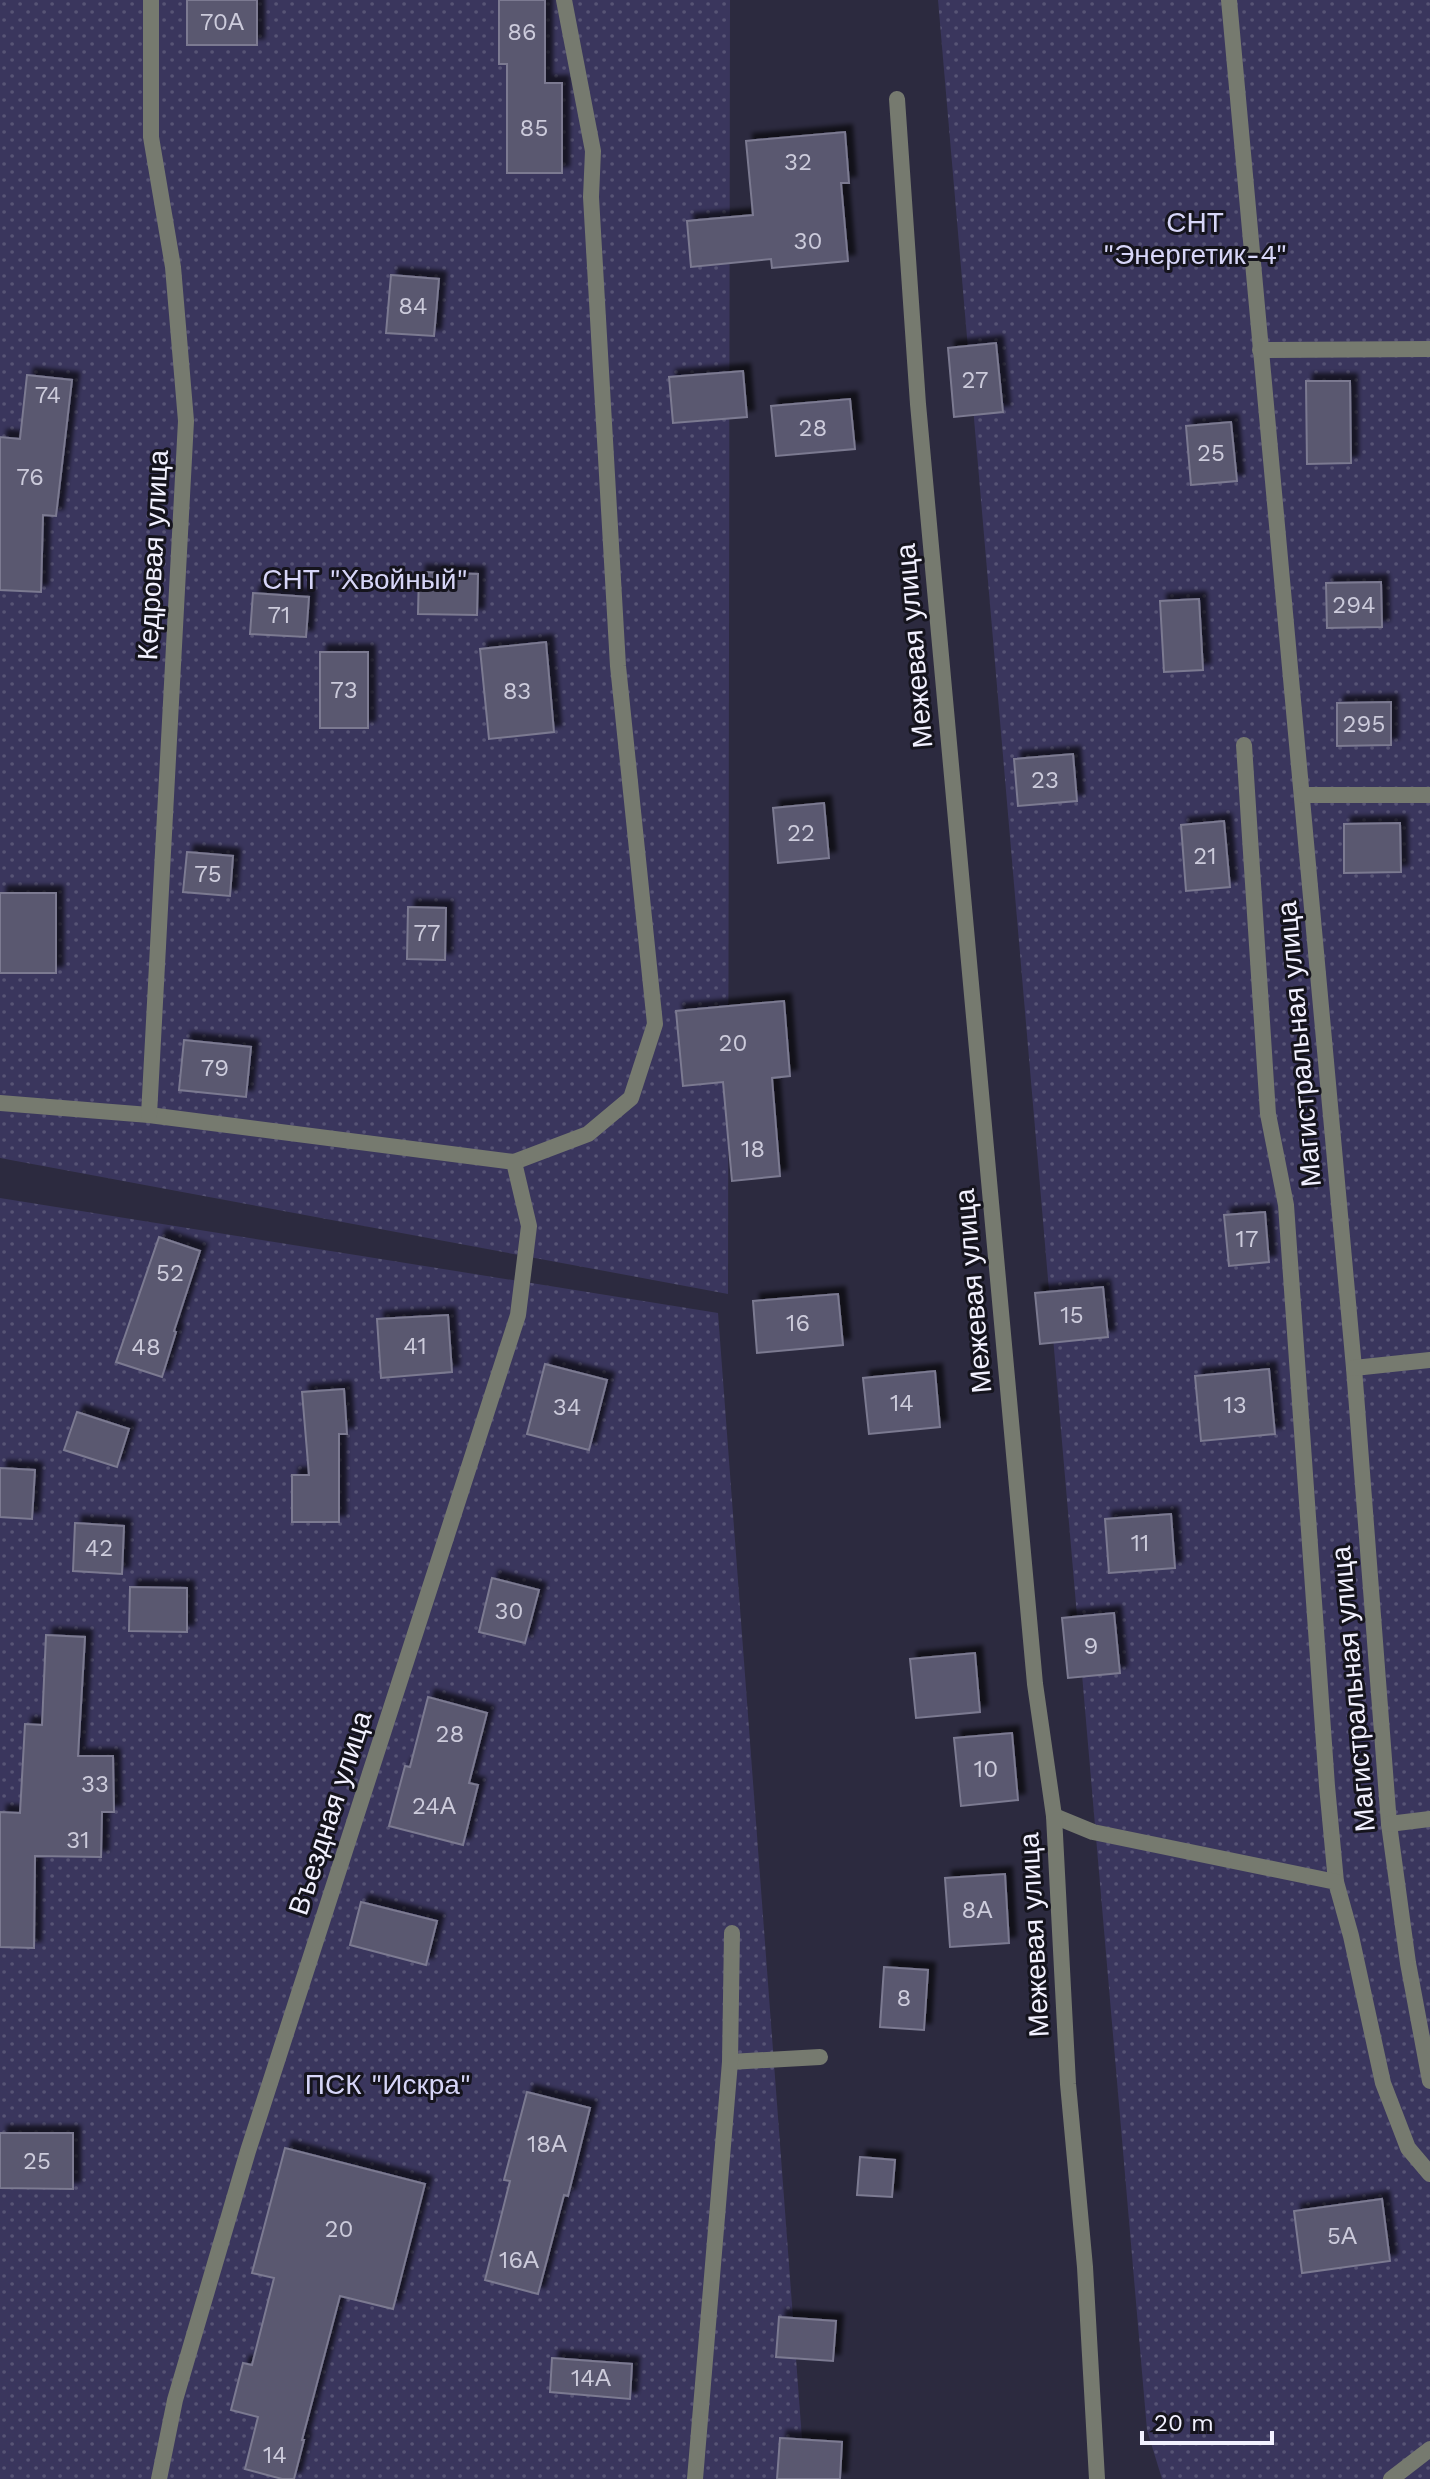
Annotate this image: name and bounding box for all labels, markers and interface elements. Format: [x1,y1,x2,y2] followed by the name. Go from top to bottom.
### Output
[200,8,244,36] house number: 70А
[507,18,537,46] house number: 86
[520,114,548,142] house number: 85
[784,148,812,176] house number: 32
[1103,206,1287,271] park label: СНТ "Энергетик-4"
[794,227,822,255] house number: 30
[398,292,428,320] house number: 84
[962,366,988,394] house number: 27
[35,381,61,409] house number: 74
[799,414,827,442] house number: 28
[1197,439,1225,467] house number: 25
[131,449,175,661] street label: Кедровая улица
[16,463,44,491] house number: 76
[889,542,939,750] street label: Межевая улица
[262,563,468,596] park label: СНТ "Хвойный"
[1332,591,1376,619] house number: 294
[268,601,290,629] house number: 71
[330,676,358,704] house number: 73
[503,677,531,705] house number: 83
[1343,710,1385,738] house number: 295
[1031,766,1059,794] house number: 23
[787,819,815,847] house number: 22
[1193,842,1217,870] house number: 21
[194,860,222,888] house number: 75
[1270,899,1328,1188] street label: Магистральная улица
[414,919,440,947] house number: 77
[719,1029,747,1057] house number: 20
[201,1054,229,1082] house number: 79
[741,1135,765,1163] house number: 18
[948,1187,998,1395] street label: Межевая улица
[1236,1225,1258,1253] house number: 17
[156,1259,184,1287] house number: 52
[1060,1301,1084,1329] house number: 15
[786,1309,810,1337] house number: 16
[403,1332,427,1360] house number: 41
[131,1333,161,1361] house number: 48
[890,1389,914,1417] house number: 14
[1223,1391,1247,1419] house number: 13
[553,1393,581,1421] house number: 34
[1131,1529,1149,1557] house number: 11
[85,1534,113,1562] house number: 42
[1324,1544,1382,1833] street label: Магистральная улица
[495,1597,523,1625] house number: 30
[1084,1632,1098,1660] house number: 9
[281,1706,379,1919] street label: Въездная улица
[436,1720,464,1748] house number: 28
[974,1755,998,1783] house number: 10
[81,1770,109,1798] house number: 33
[412,1792,456,1820] house number: 24А
[66,1826,90,1854] house number: 31
[1012,1831,1056,2038] street label: Межевая улица
[962,1896,992,1924] house number: 8А
[897,1984,911,2012] house number: 8
[305,2068,471,2101] park label: ПСК "Искра"
[527,2130,567,2158] house number: 18А
[23,2147,51,2175] house number: 25
[325,2215,353,2243] house number: 20
[1327,2222,1357,2250] house number: 5А
[499,2246,539,2274] house number: 16А
[571,2364,611,2392] house number: 14А
[1142,2395,1272,2445] scale bar
[1154,2409,1214,2437] text: 20 m
[263,2441,287,2469] house number: 14

